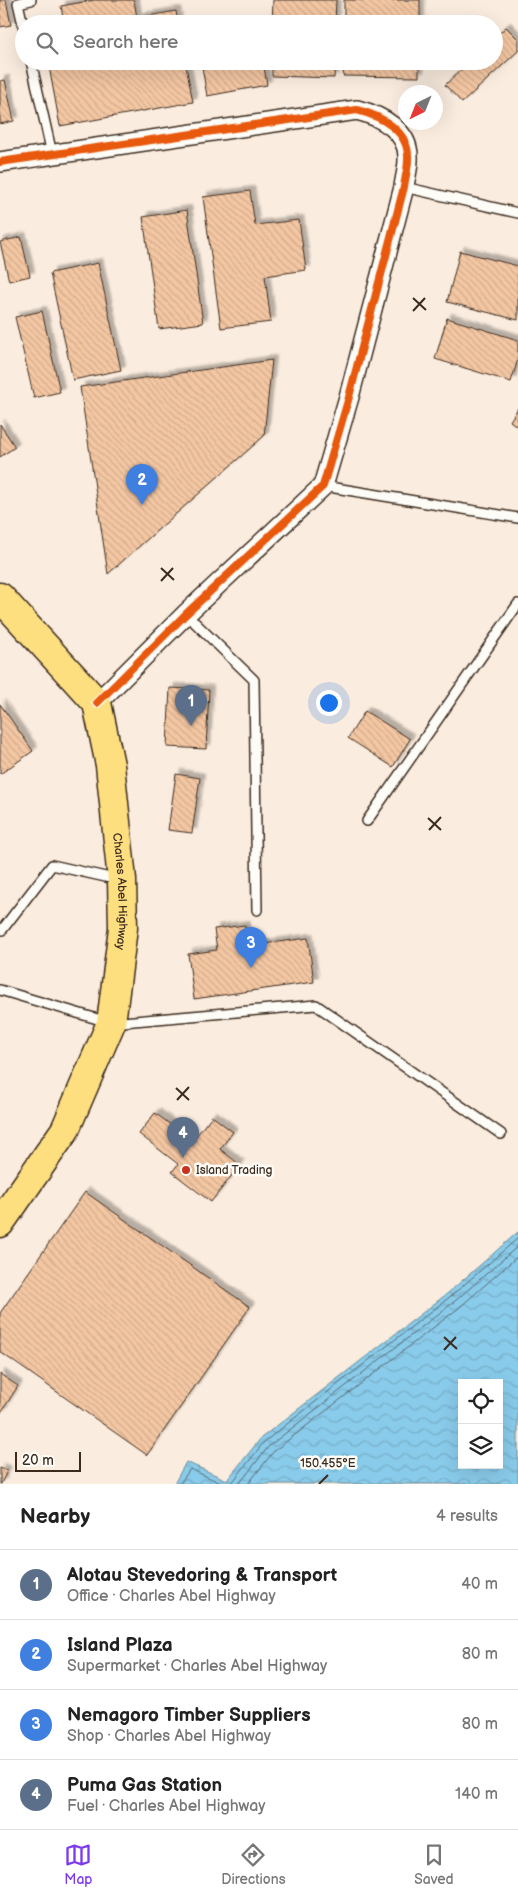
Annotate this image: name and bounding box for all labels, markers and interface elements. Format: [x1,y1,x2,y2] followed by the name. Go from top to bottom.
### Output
[15,15,503,70] search box
[33,29,61,57] icon: search
[73,31,178,54] text: Search here
[398,85,443,130] north arrow
[126,464,158,505] pin: 2
[175,685,207,726] pin: 1
[316,690,342,716] your location
[109,832,130,951] street label: Charles Abel Highway
[235,927,267,968] pin: 3
[167,1117,199,1158] pin: 4
[196,1163,273,1178] place label: Island Trading
[180,1164,192,1176] marker: Island Trading
[458,1379,503,1469] map controls
[458,1379,503,1424] button: locate
[458,1424,503,1469] button: layers
[15,1449,81,1472] scale bar
[22,1452,54,1469] text: 20 m
[300,1456,356,1471] text: 150.455°E
[20,1504,90,1529] text: Nearby
[436,1507,498,1526] text: 4 results
[67,1564,337,1587] text: Alotau Stevedoring & Transport
[33,1575,39,1594] text: 1
[461,1575,498,1594] text: 40 m
[67,1587,276,1606] text: Office · Charles Abel Highway
[67,1634,173,1657] text: Island Plaza
[31,1645,41,1664] text: 2
[462,1645,498,1664] text: 80 m
[67,1657,327,1676] text: Supermarket · Charles Abel Highway
[67,1704,311,1727] text: Nemagoro Timber Suppliers
[31,1715,41,1734] text: 3
[462,1715,498,1734] text: 80 m
[67,1727,271,1746] text: Shop · Charles Abel Highway
[67,1774,222,1797] text: Puma Gas Station
[31,1785,41,1804] text: 4
[455,1785,498,1804] text: 140 m
[67,1797,265,1816] text: Fuel · Charles Abel Highway
[64,1841,93,1888] tab: Map
[221,1841,286,1888] tab: Directions
[414,1841,454,1888] tab: Saved

